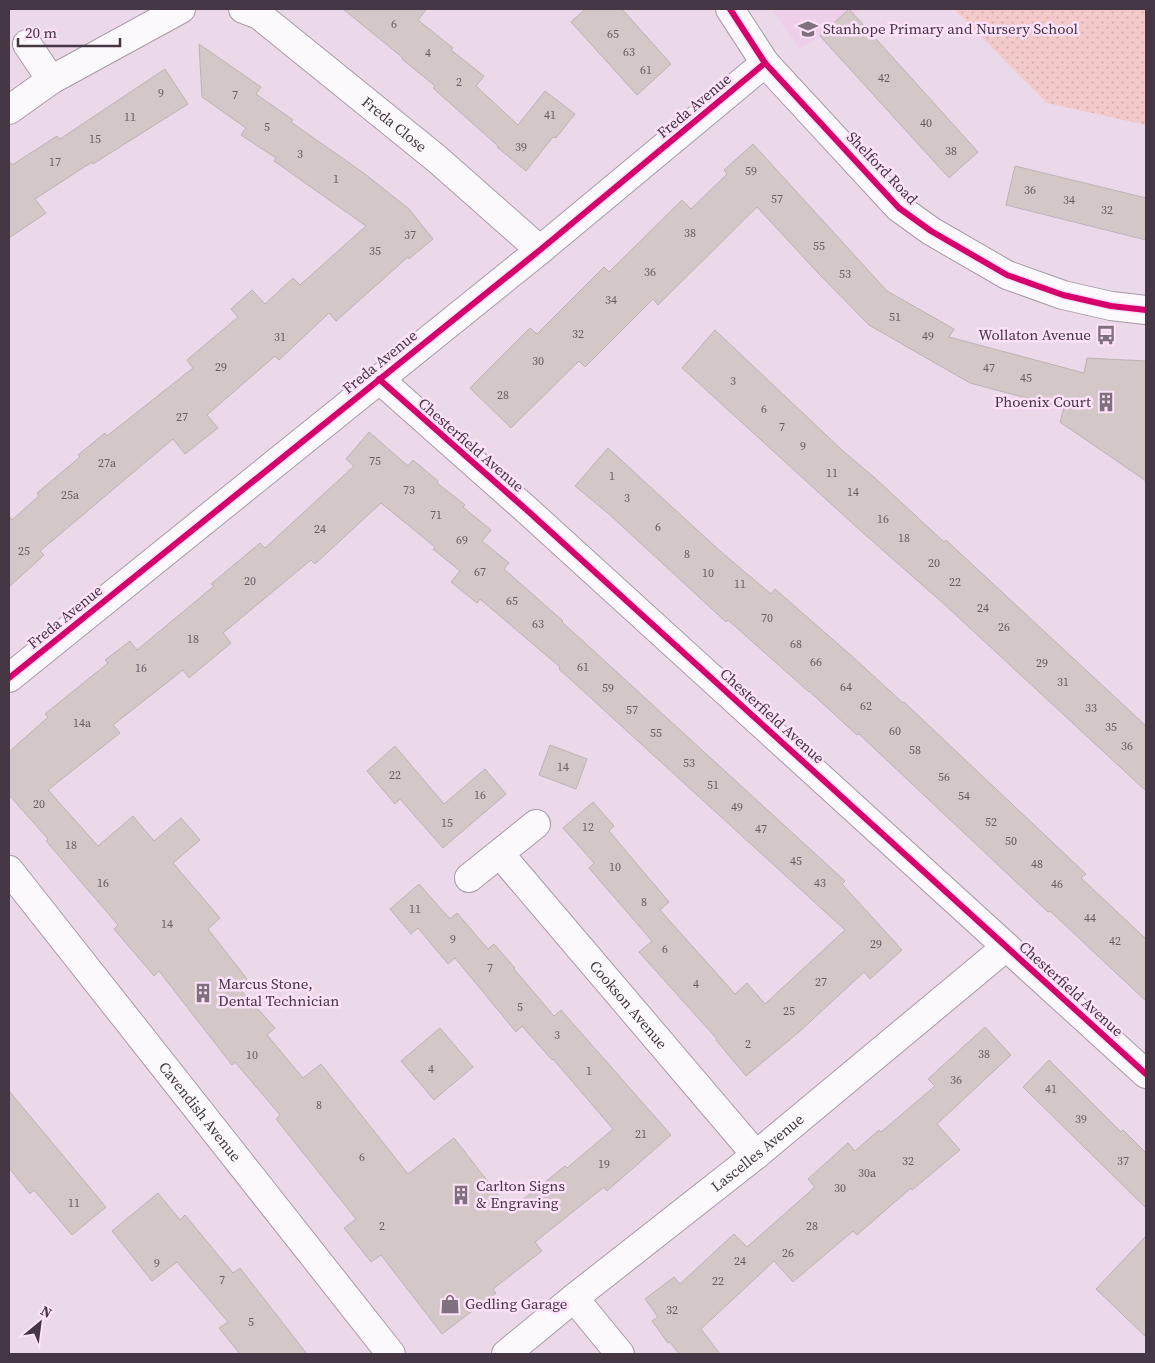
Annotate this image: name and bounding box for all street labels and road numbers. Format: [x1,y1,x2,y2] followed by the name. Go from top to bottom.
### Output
[652,68,736,143] street label: Freda Avenue
[358,91,432,157] street label: Freda Close
[842,127,923,209] street label: Shelford Road
[338,325,422,398] street label: Freda Avenue
[414,393,529,497] street label: Chesterfield Avenue
[23,580,107,653] street label: Freda Avenue
[716,663,829,768] street label: Chesterfield Avenue
[1015,936,1128,1041] street label: Chesterfield Avenue
[585,956,673,1054] street label: Cookson Avenue
[154,1057,246,1166] street label: Cavendish Avenue
[706,1108,808,1197] street label: Lascelles Avenue

